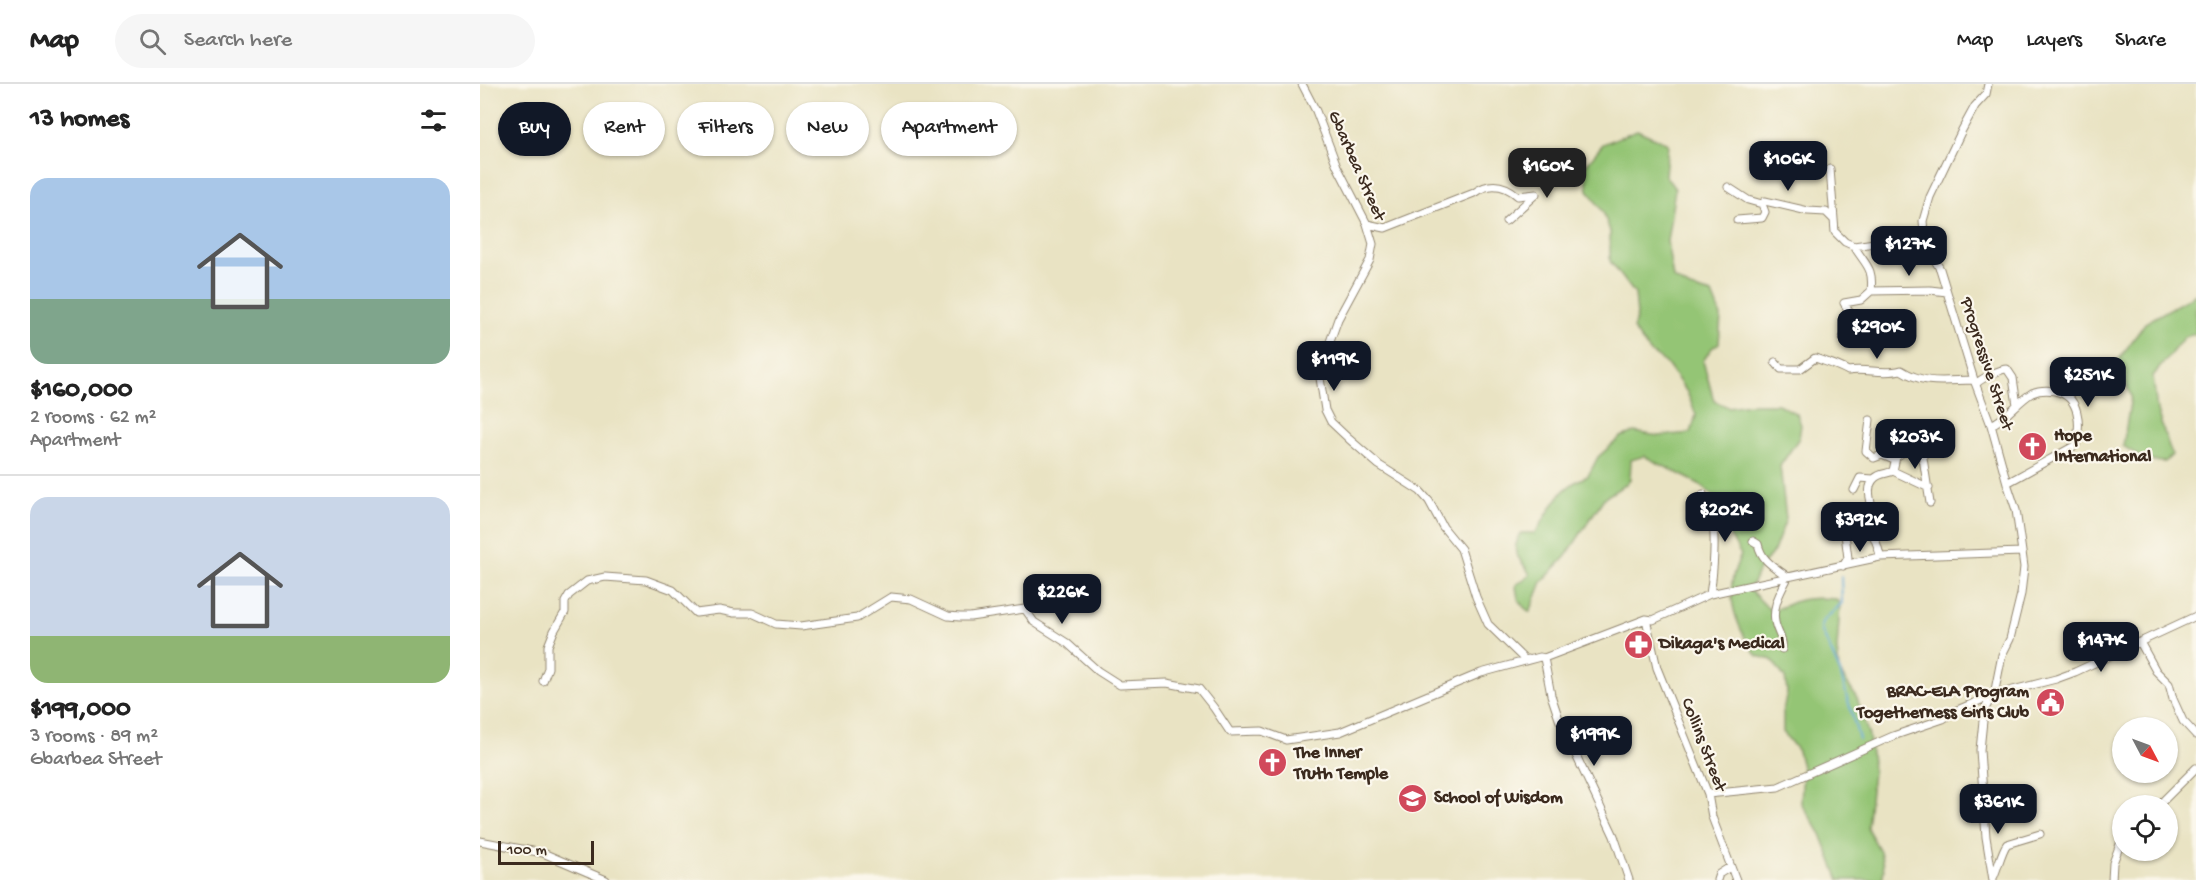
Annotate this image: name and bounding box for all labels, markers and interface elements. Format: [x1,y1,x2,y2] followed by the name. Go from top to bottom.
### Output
[115,14,535,68] search box
[30,25,79,58] text: Map
[136,25,169,58] icon: search
[184,28,292,54] text: Search here
[1957,29,1993,54] text: Map
[2026,29,2082,54] text: Layers
[2115,29,2166,54] text: Share
[498,102,571,156] chip: Buy
[583,102,665,156] chip: Rent
[677,102,774,156] chip: Filters
[786,102,869,156] chip: New
[881,102,1017,156] chip: Apartment
[417,104,450,137] icon: filters
[30,105,129,136] text: 13 homes
[1322,108,1390,226] street label: Gbarbea Street
[1746,141,1830,192] pin: $106K
[1505,148,1589,199] pin: $160K
[1763,149,1813,172] text: $106K
[1522,156,1572,179] text: $160K
[186,217,294,325] icon: home
[1867,226,1951,277] pin: $127K
[1885,234,1933,257] text: $127K
[1954,294,2018,435] street label: Progressive Street
[1835,309,1919,360] pin: $290K
[1851,317,1903,340] text: $290K
[1292,341,1376,392] pin: $119K
[1311,349,1357,372] text: $119K
[2046,357,2130,408] pin: $251K
[2064,365,2112,388] text: $251K
[30,376,133,407] text: $160,000
[30,407,157,430] text: 2 rooms · 62 m²
[1873,419,1957,470] pin: $203K
[2054,426,2152,468] place label: Hope International
[1889,427,1941,450] text: $203K
[30,430,120,453] text: Apartment
[2017,430,2049,462] church icon: Hope International
[1683,492,1767,543] pin: $202K
[1700,500,1750,523] text: $202K
[1818,502,1902,553] pin: $392K
[1835,510,1885,533] text: $392K
[186,536,294,644] icon: home
[1020,574,1104,625] pin: $226K
[1037,582,1087,605] text: $226K
[2059,622,2143,673] pin: $147K
[1622,628,1654,660] pharmacy icon: Dikaga's Medical
[2077,630,2125,653] text: $147K
[1657,634,1785,655] place label: Dikaga's Medical
[1855,682,2029,724] place label: BRAC-ELA Program Togetherness Girls Club
[2034,686,2066,718] public building icon: BRAC-ELA Program Togetherness Girls Club
[30,695,131,726] text: $199,000
[1676,695,1731,796] street label: Collins Street
[1552,716,1636,767] pin: $199K
[2112,717,2178,783] north arrow
[2112,717,2178,861] map controls
[1570,724,1618,747] text: $199K
[30,726,158,749] text: 3 rooms · 89 m²
[1292,743,1389,785] place label: The Inner Truth Temple
[1257,747,1289,779] church icon: The Inner Truth Temple
[30,749,161,772] text: Gbarbea Street
[1397,782,1429,814] school or university icon: School of Wisdom
[1956,784,2040,835] pin: $361K
[1434,788,1563,809] place label: School of Wisdom
[1974,792,2022,815] text: $361K
[2112,795,2178,861] button: locate
[498,838,594,866] scale bar
[507,842,547,861] text: 100 m

